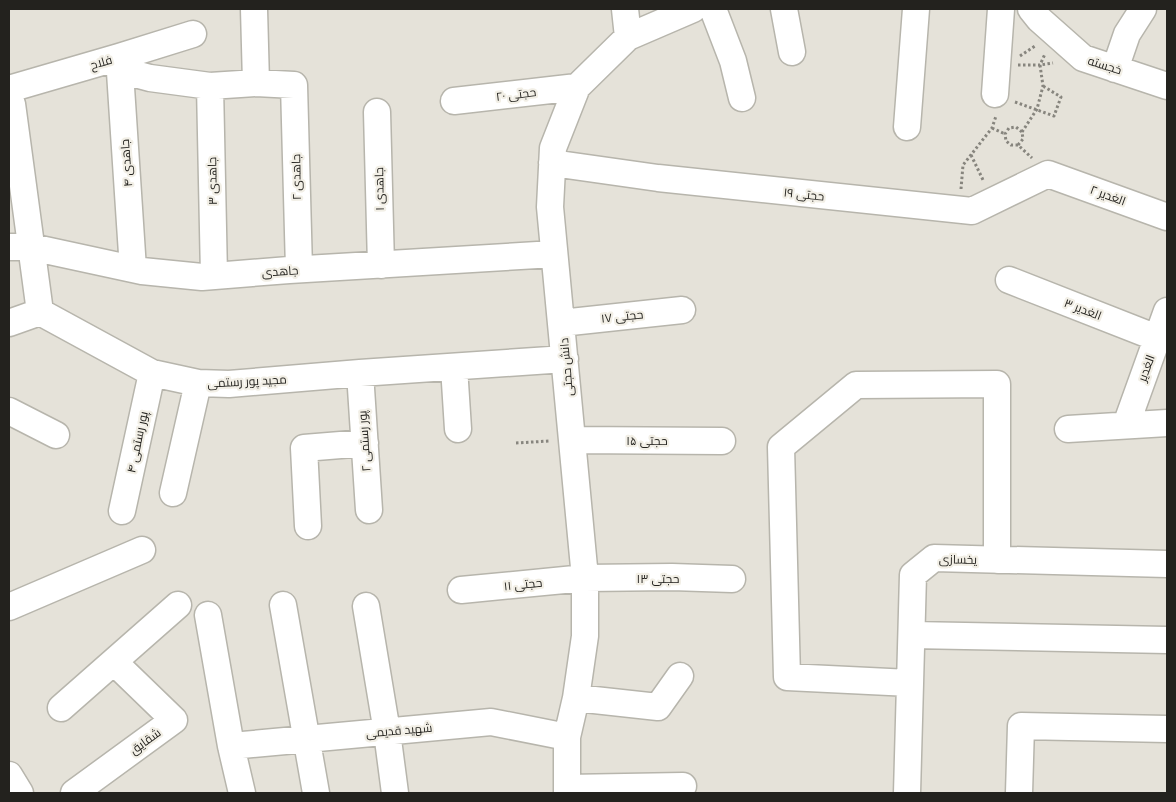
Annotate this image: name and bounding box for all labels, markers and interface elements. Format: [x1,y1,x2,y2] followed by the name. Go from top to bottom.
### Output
[88,52,114,73] street label: فلاح
[1086,53,1124,77] street label: خجسته
[495,84,537,104] street label: حجتی ۲۰
[117,139,135,187] street label: جاهدی ۴
[288,154,304,200] street label: جاهدی ۲
[204,157,220,205] street label: جاهدی ۳
[371,167,387,211] street label: جاهدی ۱
[1088,182,1128,208] street label: الغدیر ۲
[783,184,825,204] street label: حجتی ۱۹
[261,262,299,280] street label: جاهدی
[1062,295,1104,323] street label: الغدیر ۳
[600,306,644,326] street label: حجتی ۱۷
[556,337,576,397] street label: دانش حجتی
[1134,353,1158,384] street label: الغدیر
[207,371,287,393] street label: مجید پور رستمی
[123,409,153,475] street label: پور رستمی ۴
[354,409,376,472] street label: پور رستمی ۲
[626,433,668,448] street label: حجتی ۱۵
[939,551,978,567] street label: یخسازی
[637,571,679,586] street label: حجتی ۱۳
[503,575,543,593] street label: حجتی ۱۱
[365,720,433,740] street label: شهید قدیمی
[126,725,164,757] street label: شقایق

